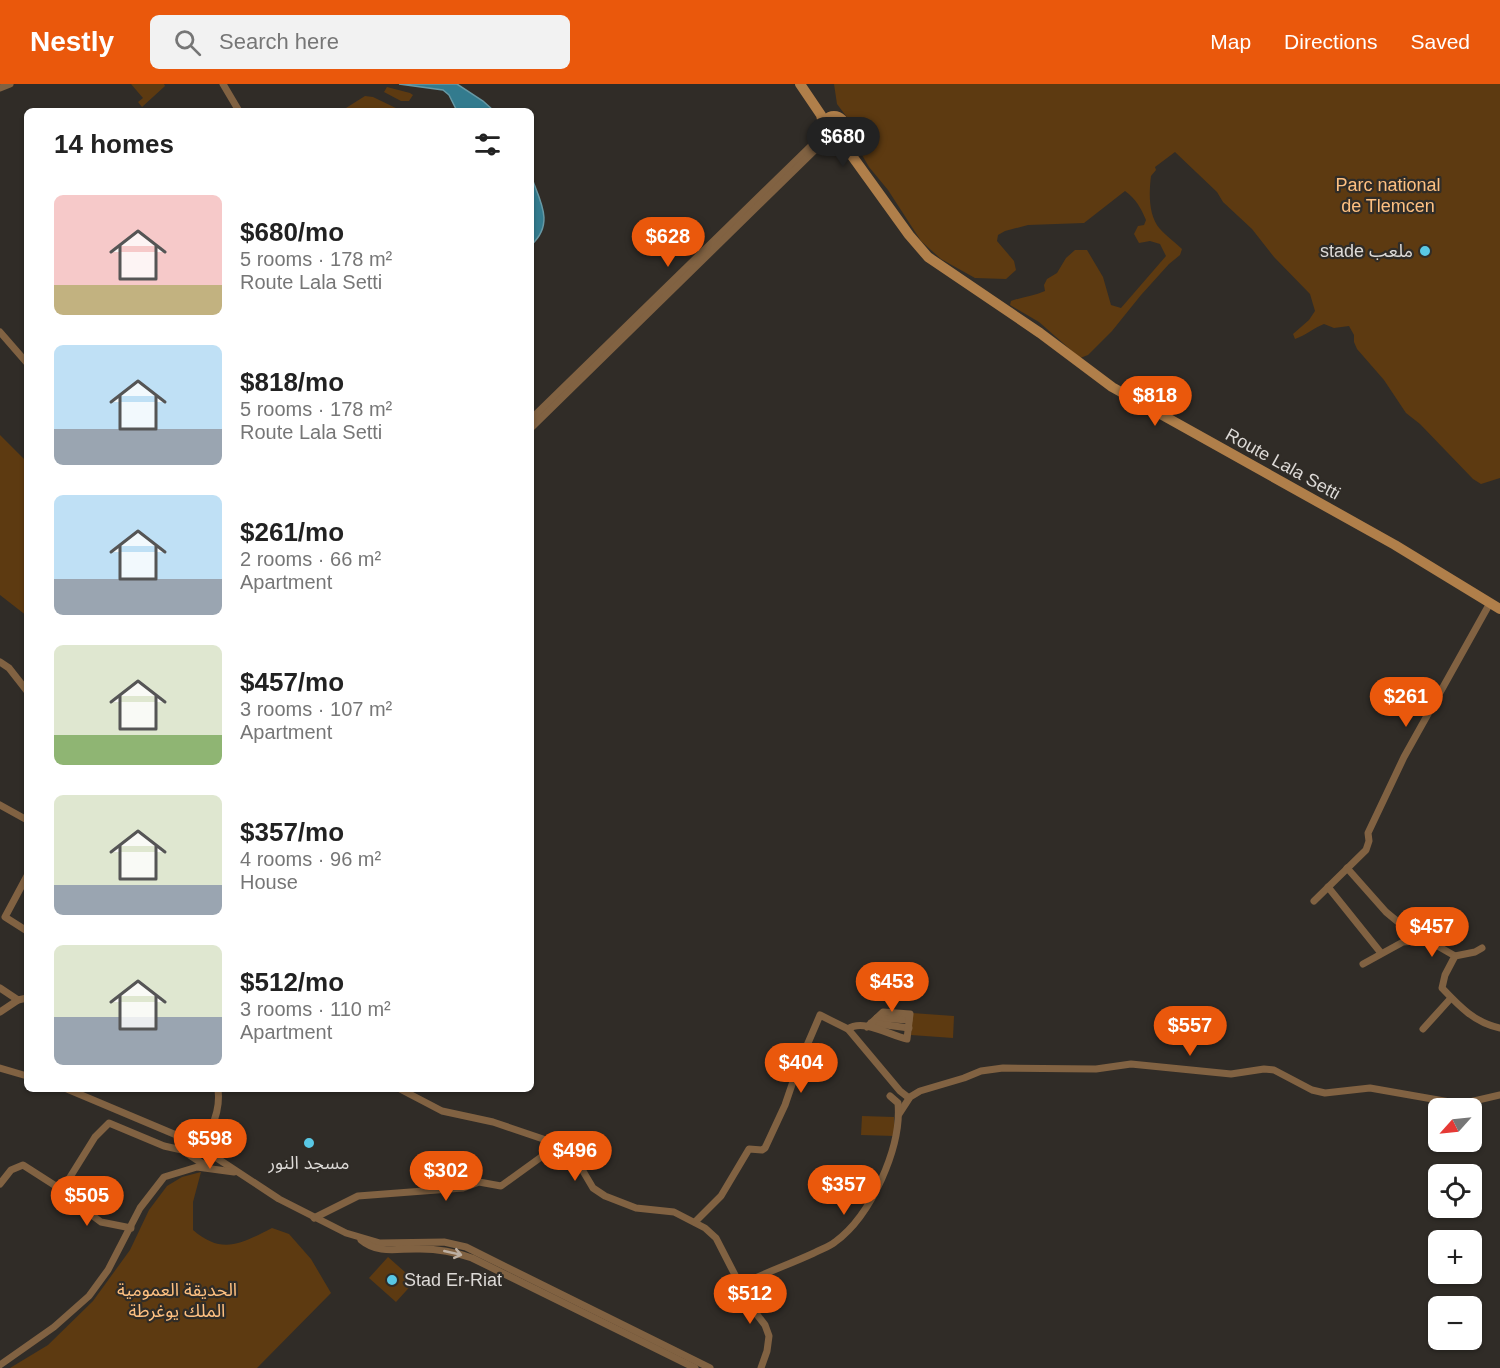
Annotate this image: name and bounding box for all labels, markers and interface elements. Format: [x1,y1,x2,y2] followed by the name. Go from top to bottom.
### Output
[150,15,570,69] search box
[30,26,114,57] text: Nestly
[171,26,204,59] icon: search
[219,29,339,54] text: Search here
[1210,30,1251,53] text: Map
[1284,30,1377,53] text: Directions
[1410,30,1470,53] text: Saved
[807,117,879,168] pin: $680
[821,125,865,147] text: $680
[471,128,504,161] icon: filters
[54,129,174,159] text: 14 homes
[1335,175,1441,216] park label: Parc national de Tlemcen
[240,217,344,247] text: $680/mo
[632,217,704,268] pin: $628
[102,219,174,291] icon: home
[646,225,690,247] text: $628
[1320,241,1413,261] place label: stade ملعب
[1418,244,1432,258] marker: stade ملعب
[240,248,392,270] text: 5 rooms · 178 m²
[240,271,382,293] text: Route Lala Setti
[240,367,344,397] text: $818/mo
[102,369,174,441] icon: home
[1119,376,1191,427] pin: $818
[1133,384,1177,406] text: $818
[240,398,392,420] text: 5 rooms · 178 m²
[240,421,382,443] text: Route Lala Setti
[1222,424,1344,504] street label: Route Lala Setti
[240,517,344,547] text: $261/mo
[102,519,174,591] icon: home
[240,548,381,570] text: 2 rooms · 66 m²
[240,571,332,593] text: Apartment
[240,667,344,697] text: $457/mo
[102,669,174,741] icon: home
[1370,677,1442,728] pin: $261
[1384,685,1428,707] text: $261
[240,698,392,720] text: 3 rooms · 107 m²
[240,721,332,743] text: Apartment
[240,817,344,847] text: $357/mo
[102,819,174,891] icon: home
[240,848,381,870] text: 4 rooms · 96 m²
[240,871,298,893] text: House
[1396,907,1468,958] pin: $457
[1410,915,1454,937] text: $457
[856,962,928,1013] pin: $453
[240,967,344,997] text: $512/mo
[102,969,174,1041] icon: home
[870,970,914,992] text: $453
[240,998,391,1020] text: 3 rooms · 110 m²
[1154,1006,1226,1057] pin: $557
[1168,1014,1212,1036] text: $557
[240,1021,332,1043] text: Apartment
[765,1043,837,1094] pin: $404
[779,1051,823,1073] text: $404
[1428,1098,1482,1152] north arrow
[1428,1098,1482,1350] map controls
[174,1119,246,1170] pin: $598
[188,1127,232,1149] text: $598
[539,1131,611,1182] pin: $496
[302,1136,316,1150] marker: مسجد النور
[553,1139,597,1161] text: $496
[410,1151,482,1202] pin: $302
[267,1153,350,1174] place label: مسجد النور
[424,1159,468,1181] text: $302
[1428,1164,1482,1218] button: locate
[808,1165,880,1216] pin: $357
[822,1173,866,1195] text: $357
[51,1176,123,1227] pin: $505
[65,1184,109,1206] text: $505
[1428,1230,1482,1284] button: +
[443,1247,462,1259] one-way arrow
[404,1270,502,1290] place label: Stad Er-Riat
[385,1273,399,1287] marker: Stad Er-Riat
[714,1274,786,1325] pin: $512
[117,1280,237,1322] park label: الحديقة العمومية الملك يوغرطة
[728,1282,772,1304] text: $512
[1428,1296,1482,1350] button: −

